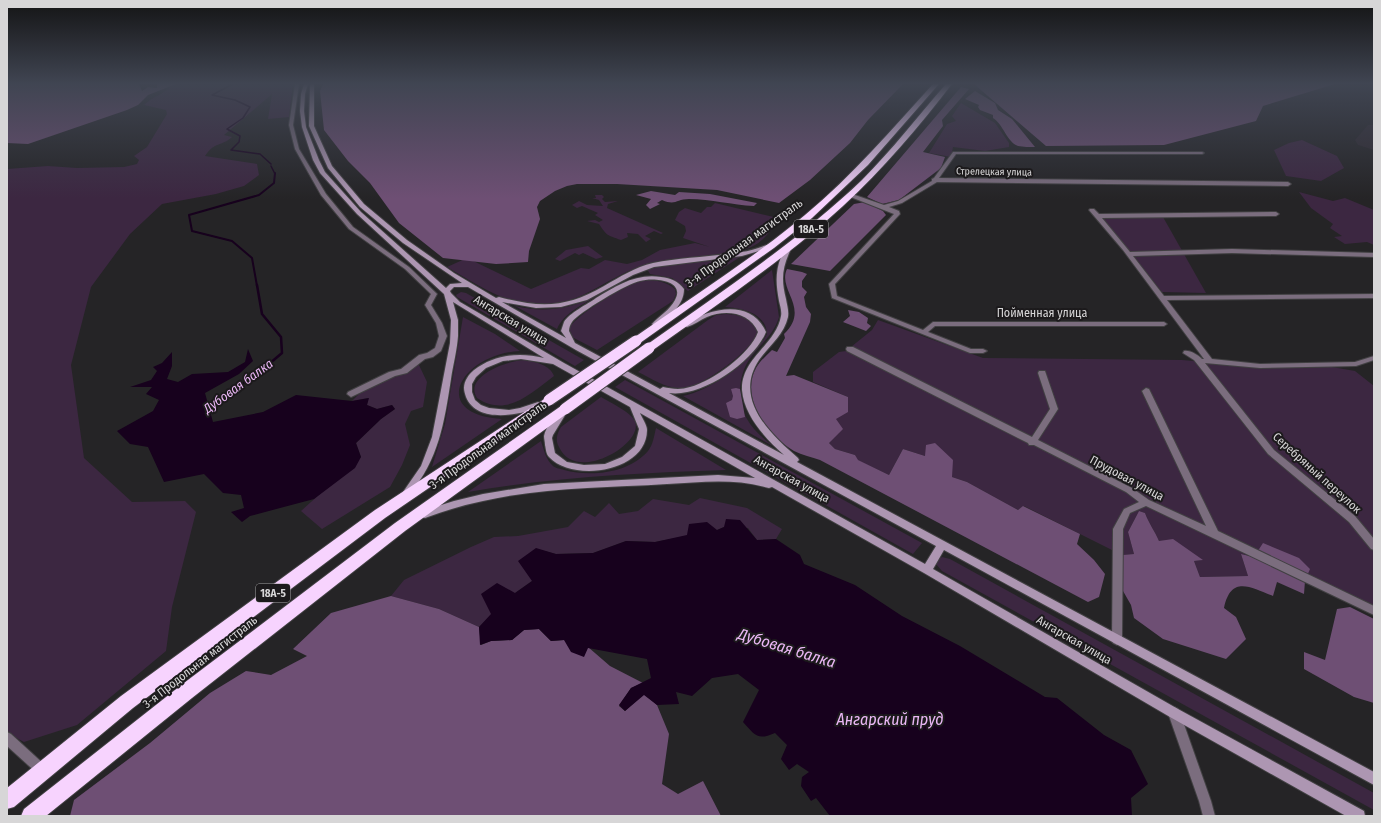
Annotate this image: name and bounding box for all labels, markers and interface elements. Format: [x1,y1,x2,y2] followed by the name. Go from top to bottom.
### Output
[956,165,1032,179] street label: Стрелецкая улица
[683,196,806,290] street label: 3-я Продольная магистраль
[794,220,828,238] road number: 18А-5
[471,292,551,348] street label: Ангарская улица
[997,306,1087,320] street label: Пойменная улица
[200,356,276,417] water label: Дубовая балка
[427,398,550,492] street label: 3-я Продольная магистраль
[1270,430,1364,517] street label: Серебряный переулок
[752,452,832,506] street label: Ангарская улица
[1088,453,1166,503] street label: Прудовая улица
[256,584,290,602] road number: 18А-5
[140,613,260,711] street label: 3-я Продольная магистраль
[1034,613,1114,667] street label: Ангарская улица
[734,624,838,672] water label: Дубовая балка
[836,710,944,729] water label: Ангарский пруд

